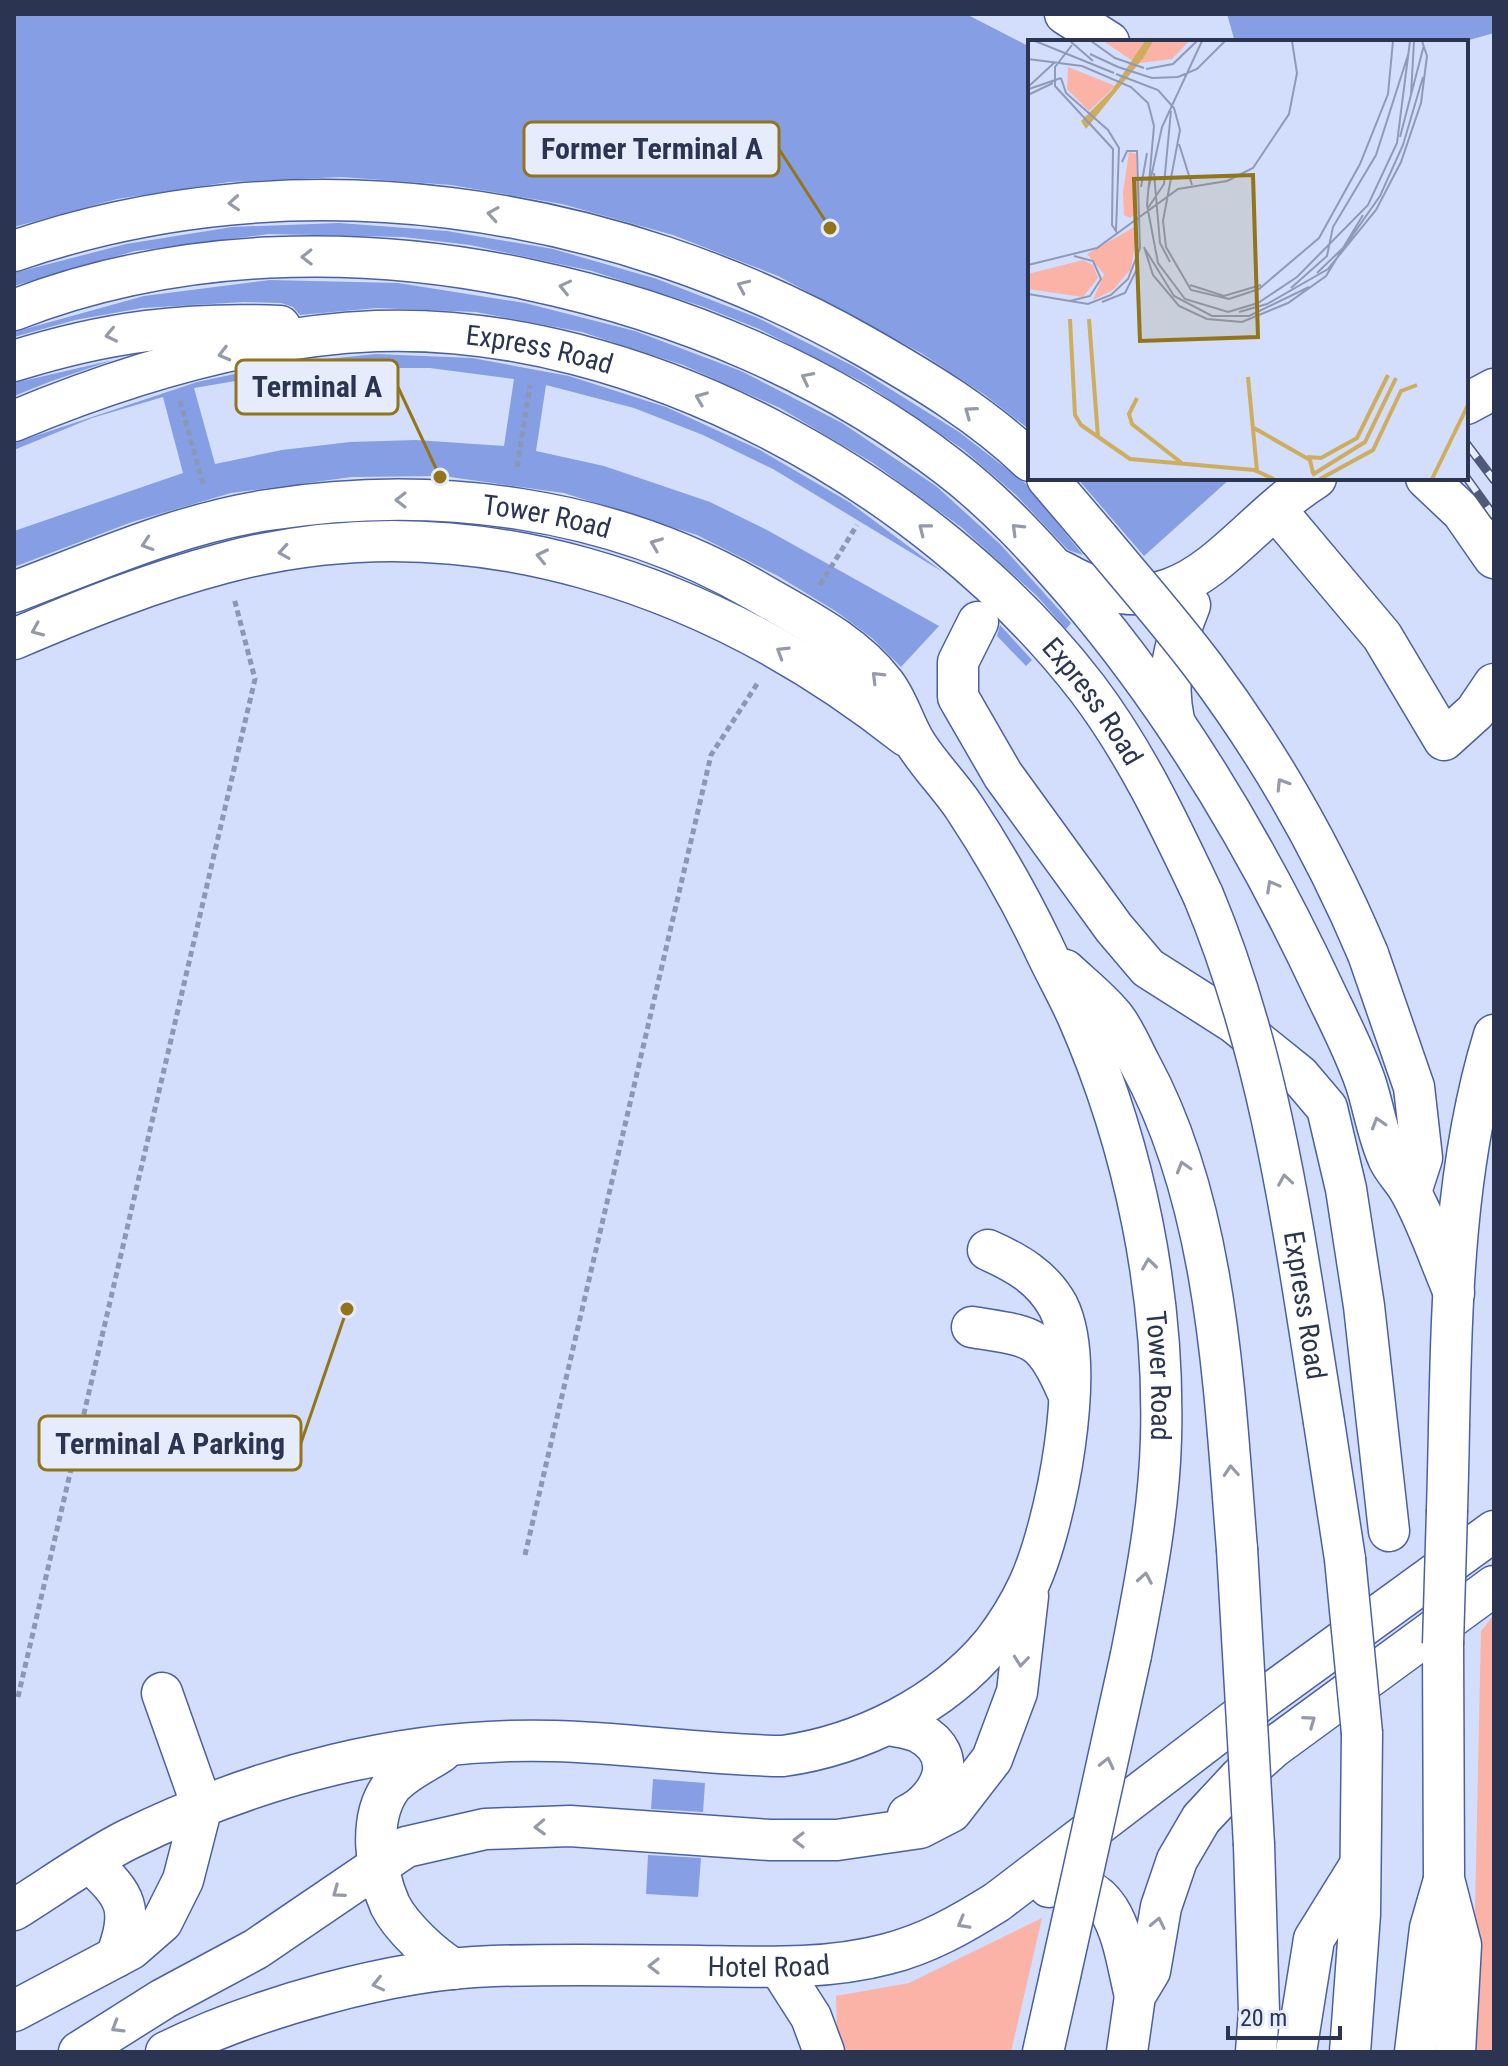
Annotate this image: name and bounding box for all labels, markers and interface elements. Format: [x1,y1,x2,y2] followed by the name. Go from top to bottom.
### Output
[1028,40,1468,480] inset map
[524,122,779,176] callout: Former Terminal A
[541,131,763,166] text: Former Terminal A
[227,194,240,211] one-way arrow
[487,206,500,223] one-way arrow
[300,248,313,266] one-way arrow
[558,279,572,296] one-way arrow
[736,280,751,296] one-way arrow
[464,318,617,381] street label: Express Road
[104,325,118,342] one-way arrow
[218,344,231,361] one-way arrow
[236,360,398,414] callout: Terminal A
[252,369,382,404] text: Terminal A
[801,372,816,388] one-way arrow
[694,392,709,408] one-way arrow
[964,407,978,422] one-way arrow
[481,488,615,545] street label: Tower Road
[394,491,407,509] one-way arrow
[918,524,933,538] one-way arrow
[1012,524,1026,539] one-way arrow
[140,535,154,551] one-way arrow
[650,537,664,553] one-way arrow
[277,543,291,560] one-way arrow
[536,548,550,565] one-way arrow
[30,620,45,636] one-way arrow
[1036,631,1150,771] street label: Express Road
[777,647,791,662] one-way arrow
[871,672,886,686] one-way arrow
[1276,778,1292,793] one-way arrow
[1266,880,1282,895] one-way arrow
[1371,1116,1387,1130] one-way arrow
[1176,1161,1192,1175] one-way arrow
[1277,1173,1294,1186] one-way arrow
[1277,1229,1333,1382] street label: Express Road
[1141,1257,1158,1270] one-way arrow
[1139,1309,1177,1441] street label: Tower Road
[39,1416,301,1470] callout: Terminal A Parking
[55,1426,285,1461] text: Terminal A Parking
[1223,1464,1240,1477] one-way arrow
[1136,1571,1153,1585] one-way arrow
[1012,1655,1029,1668] one-way arrow
[1301,1716,1315,1731] one-way arrow
[1098,1756,1115,1770] one-way arrow
[533,1818,546,1835] one-way arrow
[792,1831,805,1849] one-way arrow
[332,1882,347,1896] one-way arrow
[957,1913,971,1929] one-way arrow
[1148,1916,1165,1930] one-way arrow
[707,1948,831,1984] street label: Hotel Road
[647,1957,660,1975] one-way arrow
[371,1975,385,1992] one-way arrow
[1228,1990,1340,2040] scale bar
[1240,2004,1287,2032] text: 20 m
[111,2017,126,2033] one-way arrow

